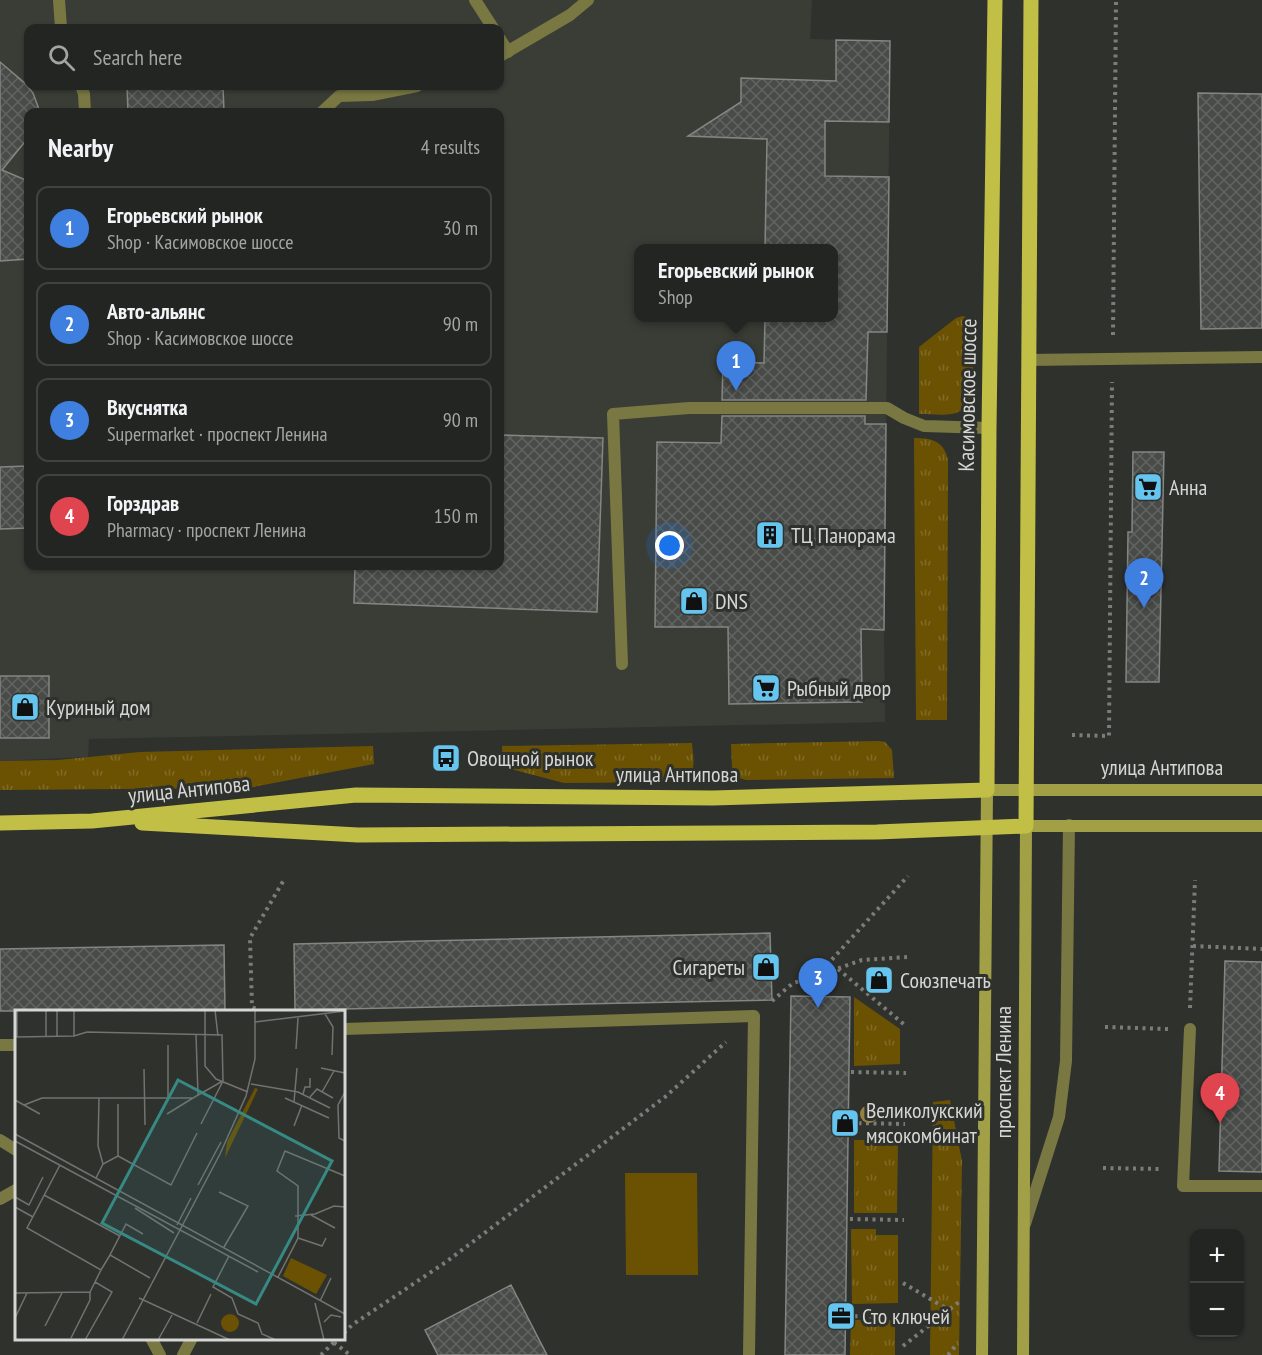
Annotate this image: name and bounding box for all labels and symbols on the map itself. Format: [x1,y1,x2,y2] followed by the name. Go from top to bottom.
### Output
[952,318,982,472] street label: Касимовское шоссе
[716,342,756,391] pin: 1
[1132,471,1164,503] supermarket icon: Анна
[1169,473,1207,501] place label: Анна
[754,519,786,551] building icon: ТЦ Панорама
[791,521,896,549] place label: ТЦ Панорама
[655,531,684,560] your location
[1124,558,1164,608] pin: 2
[678,585,710,617] shop icon: DNS
[715,587,748,615] place label: DNS
[750,672,782,704] supermarket icon: Рыбный двор
[787,674,891,702] place label: Рыбный двор
[9,691,41,723] shop icon: Куриный дом
[46,693,151,721] place label: Куриный дом
[430,742,462,774] bus stop icon: Овощной рынок
[467,744,594,772] place label: Овощной рынок
[1101,753,1223,781] street label: улица Антипова
[616,760,738,788] street label: улица Антипова
[127,769,251,809] street label: улица Антипова
[750,951,782,983] shop icon: Сигареты
[672,953,745,981] place label: Сигареты
[798,958,838,1008] pin: 3
[863,964,895,996] shop icon: Союзпечать
[900,966,991,994] place label: Союзпечать
[989,1006,1017,1138] street label: проспект Ленина
[15,1010,345,1340] inset map
[1200,1074,1240,1123] pin: 4
[866,1096,983,1149] place label: Великолукский мясокомбинат
[829,1107,861,1139] shop icon: Великолукский мясокомбинат
[825,1300,857,1332] office icon: Сто ключей
[862,1302,950,1330] place label: Сто ключей

